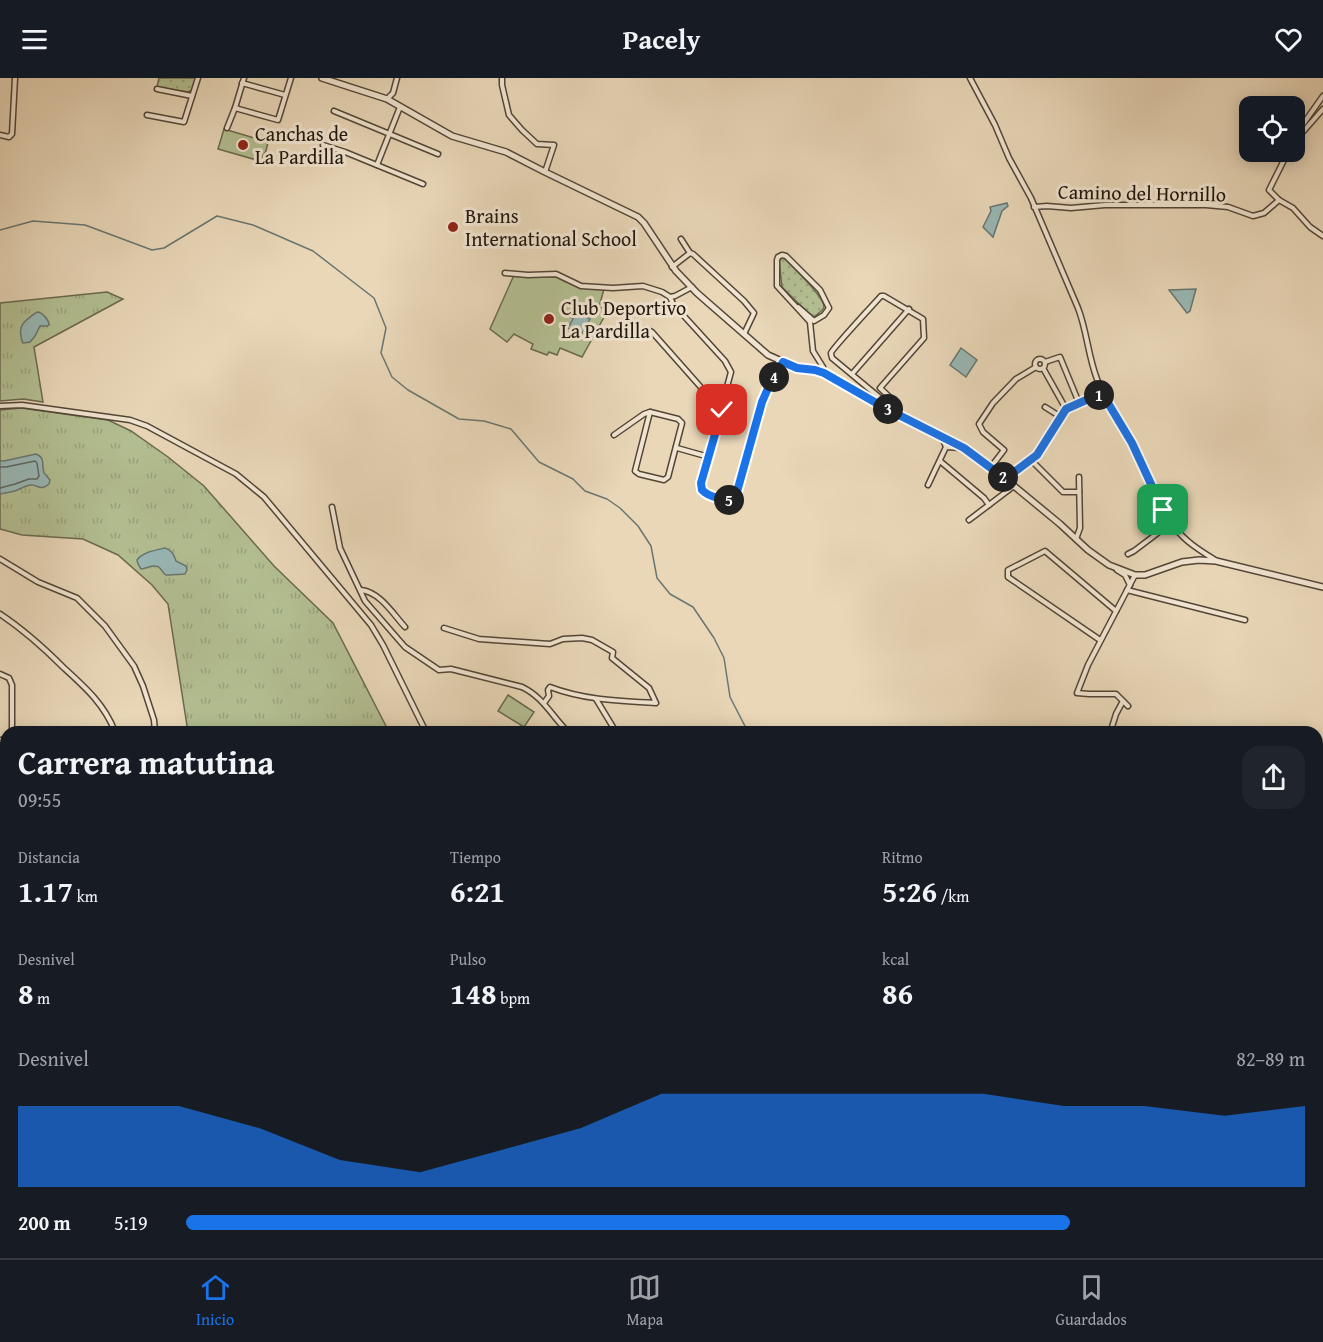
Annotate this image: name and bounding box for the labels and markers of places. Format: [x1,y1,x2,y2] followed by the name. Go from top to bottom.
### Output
[255,119,348,171] place label: Canchas de La Pardilla
[236,138,250,152] marker: Canchas de La Pardilla
[465,201,637,253] place label: Brains International School
[446,220,460,234] marker: Brains International School
[561,293,686,345] place label: Club Deportivo La Pardilla
[542,312,556,326] marker: Club Deportivo La Pardilla
[759,362,789,392] pin: 4
[1084,380,1114,410] pin: 1
[696,384,747,435] pin
[873,394,903,424] pin: 3
[988,462,1018,492] pin: 2
[1137,484,1188,535] pin
[714,485,744,515] pin: 5

